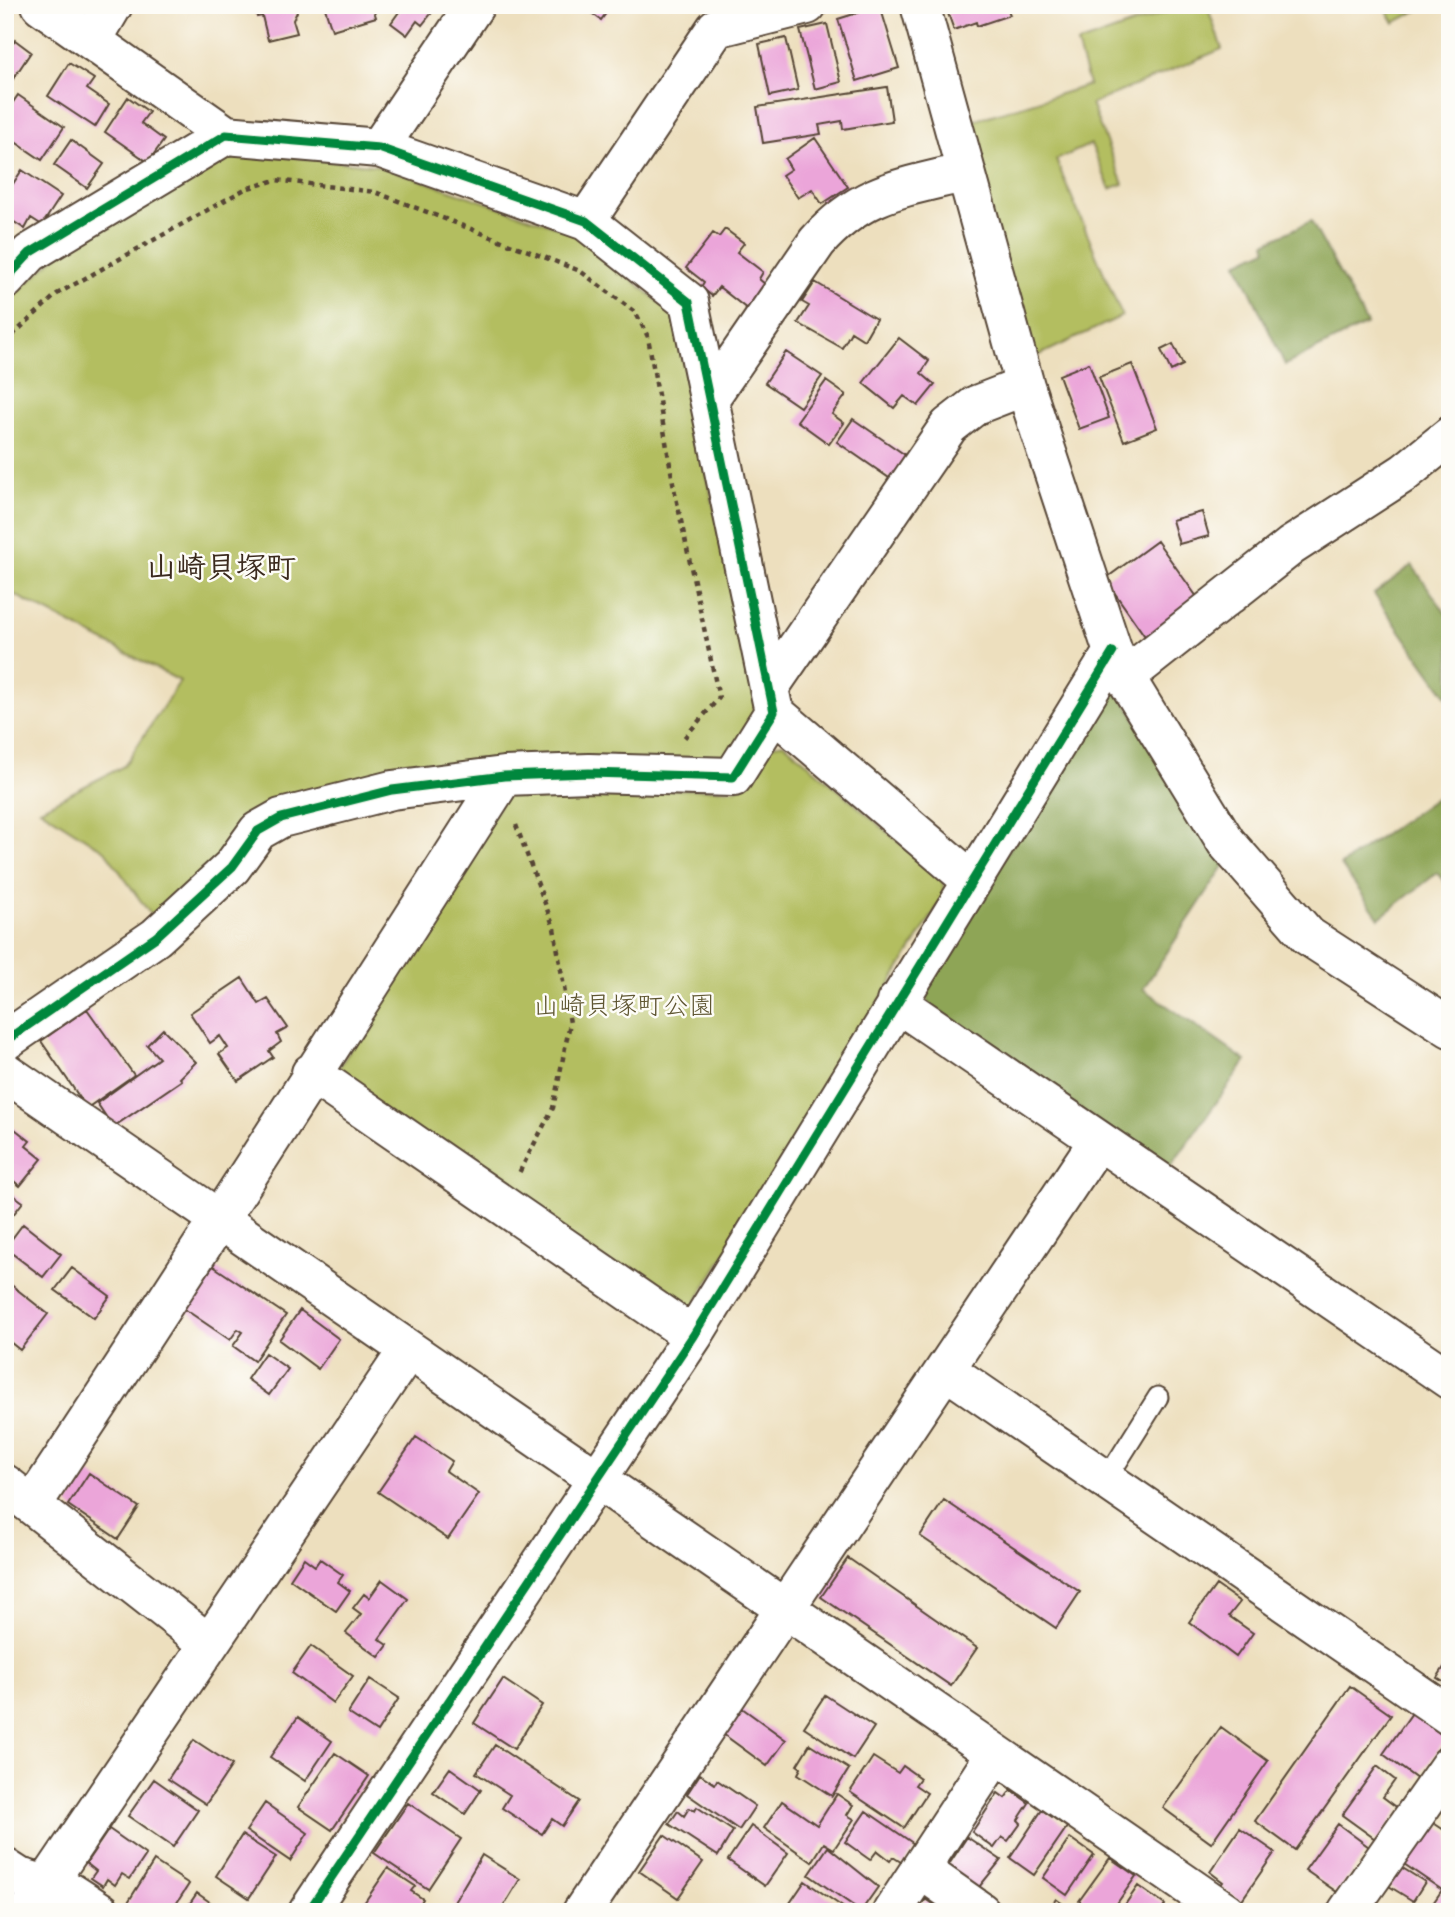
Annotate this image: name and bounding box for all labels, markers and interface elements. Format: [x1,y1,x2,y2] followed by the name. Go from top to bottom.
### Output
[146,548,296,585] district label: 山崎貝塚町
[533,989,715,1021] park label: 山崎貝塚町公園

